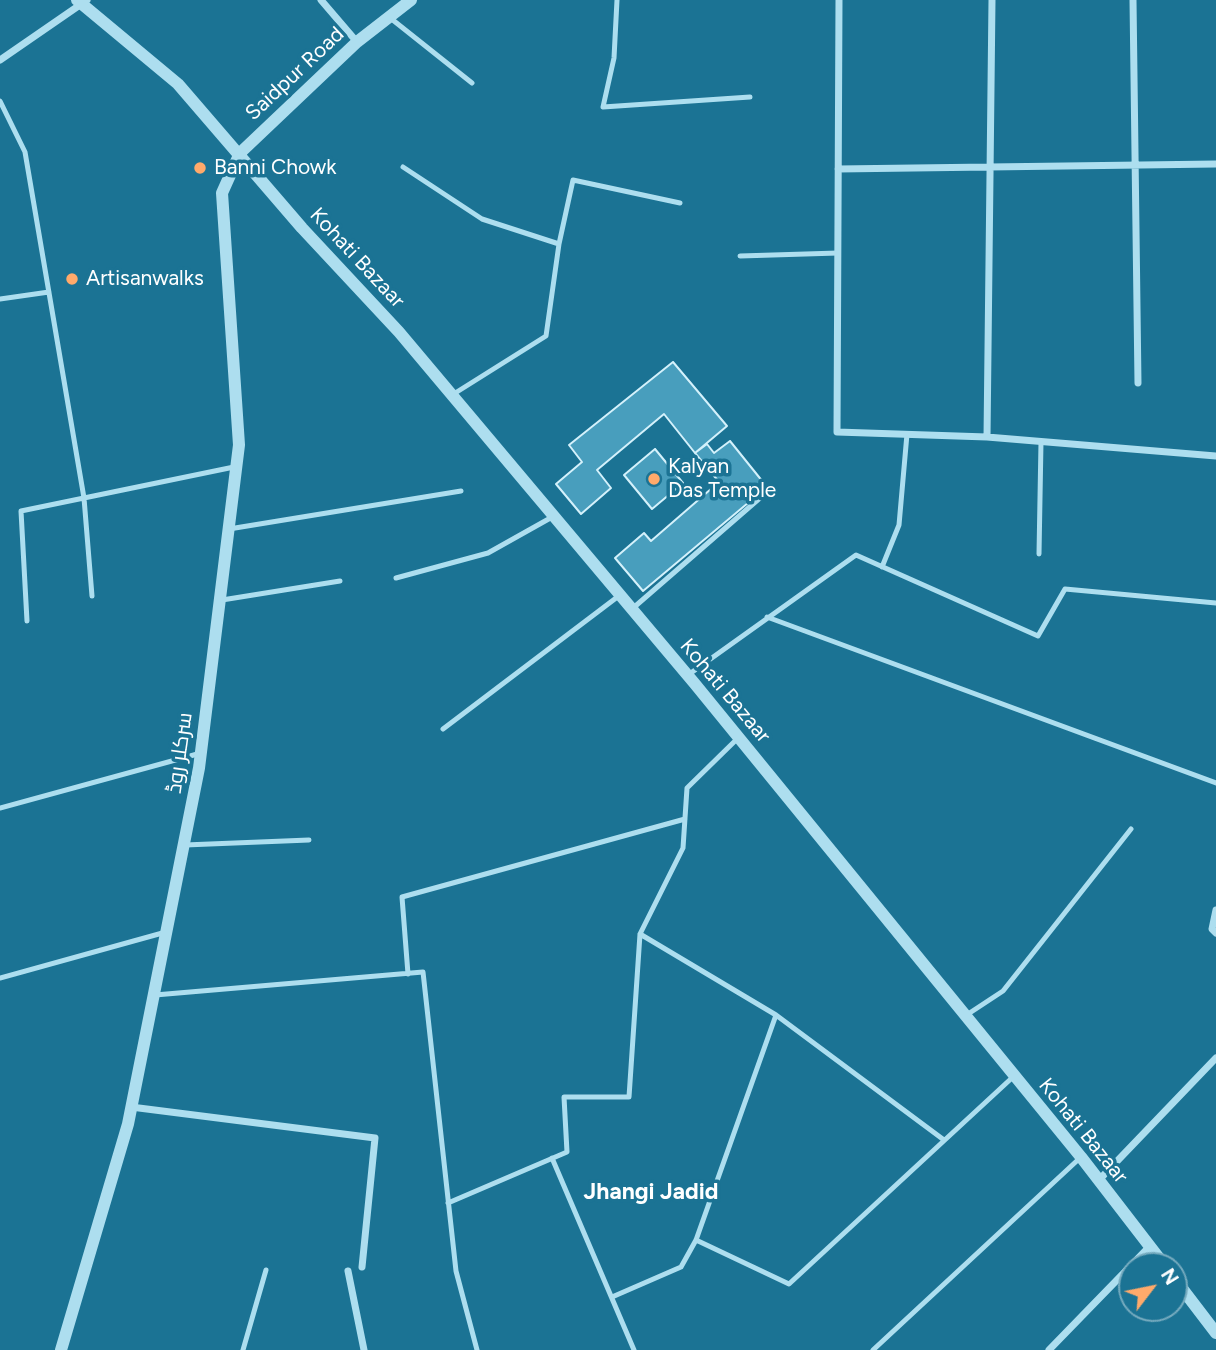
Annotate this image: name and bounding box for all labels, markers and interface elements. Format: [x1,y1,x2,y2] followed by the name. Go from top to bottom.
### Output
[241,22,349,126] street label: Saidpur Road
[214,155,336,181] place label: Banni Chowk
[192,160,208,176] marker: Banni Chowk
[304,203,410,313] street label: Kohati Bazaar
[86,266,204,292] place label: Artisanwalks
[64,271,80,287] marker: Artisanwalks
[668,454,776,504] place label: Kalyan Das Temple
[646,471,662,487] marker: Kalyan Das Temple
[674,634,776,748] street label: Kohati Bazaar
[162,711,198,795] street label: سرکلر روڈ
[1033,1073,1133,1189] street label: Kohati Bazaar
[584,1178,718,1206] district label: Jhangi Jadid
[1118,1252,1188,1322] north arrow
[1156,1264,1183,1289] text: N

